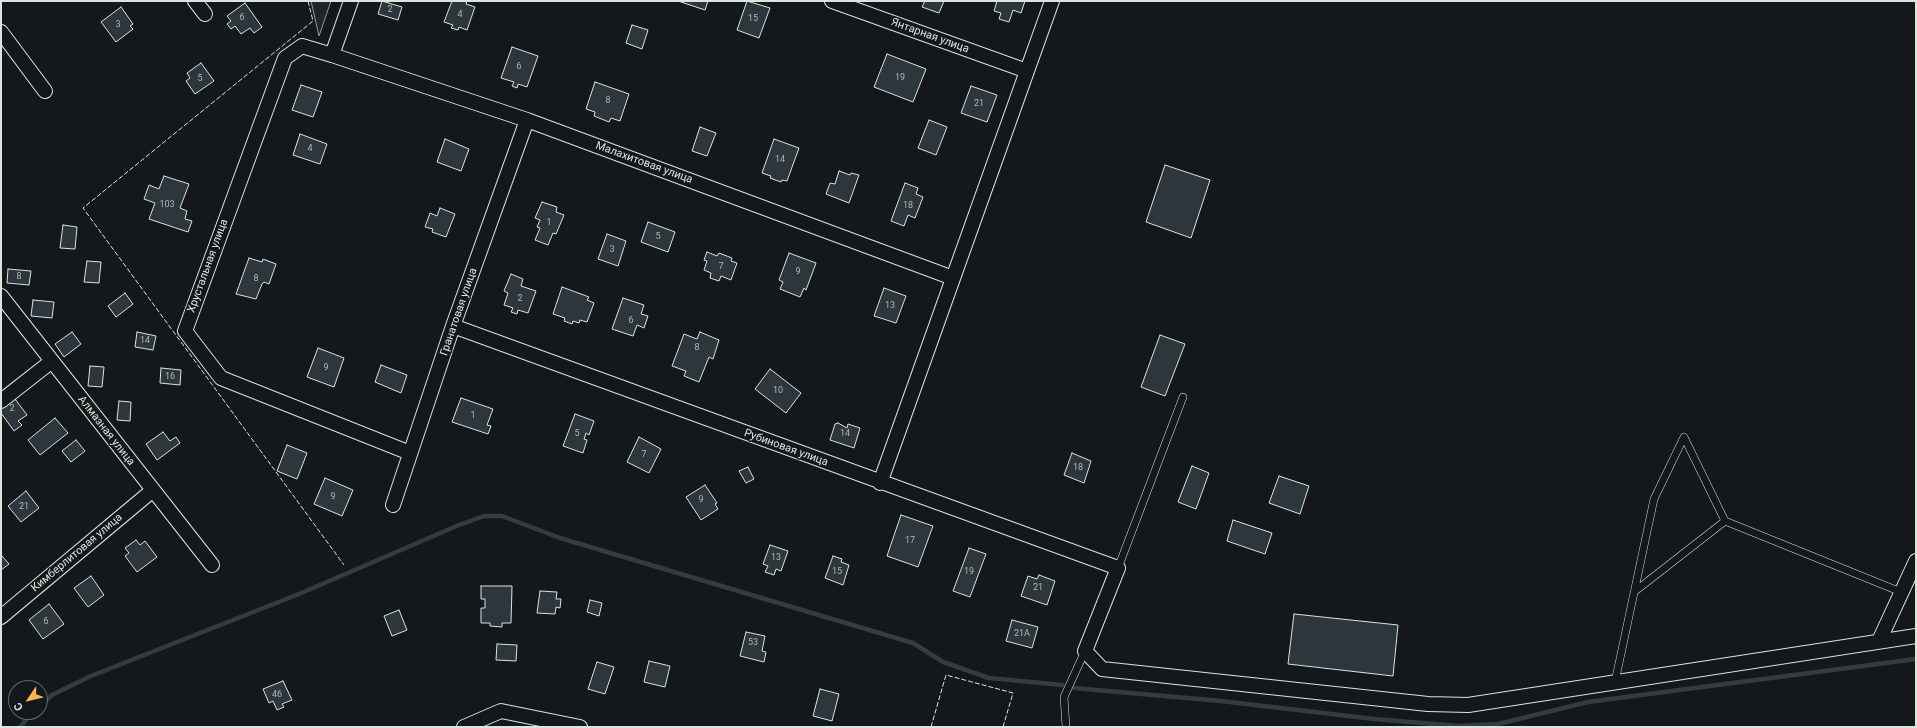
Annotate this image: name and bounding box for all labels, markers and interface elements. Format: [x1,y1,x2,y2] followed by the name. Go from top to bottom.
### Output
[387,5,393,15] house number: 2
[457,10,463,20] house number: 4
[239,13,245,23] house number: 6
[748,14,758,24] house number: 15
[889,16,971,56] street label: Янтарная улица
[115,20,121,30] house number: 3
[516,62,522,72] house number: 6
[895,73,905,83] house number: 19
[197,74,203,84] house number: 5
[605,96,611,106] house number: 8
[974,99,984,109] house number: 21
[594,139,694,187] street label: Малахитовая улица
[307,144,313,154] house number: 4
[775,155,785,165] house number: 14
[159,200,175,210] house number: 103
[903,201,913,211] house number: 18
[185,217,231,315] street label: Хрустальная улица
[546,218,552,228] house number: 1
[655,232,661,242] house number: 5
[609,245,615,255] house number: 3
[718,262,724,272] house number: 7
[438,266,480,358] street label: Гранатовая улица
[795,267,801,277] house number: 9
[16,272,22,282] house number: 8
[253,274,259,284] house number: 8
[517,294,523,304] house number: 2
[885,301,895,311] house number: 13
[628,316,634,326] house number: 6
[140,336,150,346] house number: 14
[694,343,700,353] house number: 8
[323,363,329,373] house number: 9
[165,372,175,382] house number: 16
[773,386,783,396] house number: 10
[75,394,137,468] street label: Алмазная улица
[9,404,15,414] house number: 2
[470,411,476,421] house number: 1
[742,427,830,469] street label: Рубиновая улица
[574,429,580,439] house number: 5
[840,429,850,439] house number: 14
[641,450,647,460] house number: 7
[1073,463,1083,473] house number: 18
[330,492,336,502] house number: 9
[698,495,704,505] house number: 9
[19,502,29,512] house number: 21
[29,511,125,595] street label: Кимберлитовая улица
[905,536,915,546] house number: 17
[771,553,781,563] house number: 13
[832,567,842,577] house number: 15
[964,567,974,577] house number: 19
[1033,583,1043,593] house number: 21
[43,617,49,627] house number: 6
[1014,629,1030,639] house number: 21А
[748,638,758,648] house number: 53
[8,680,48,720] north arrow
[272,690,282,700] house number: 46
[11,700,26,713] text: С

